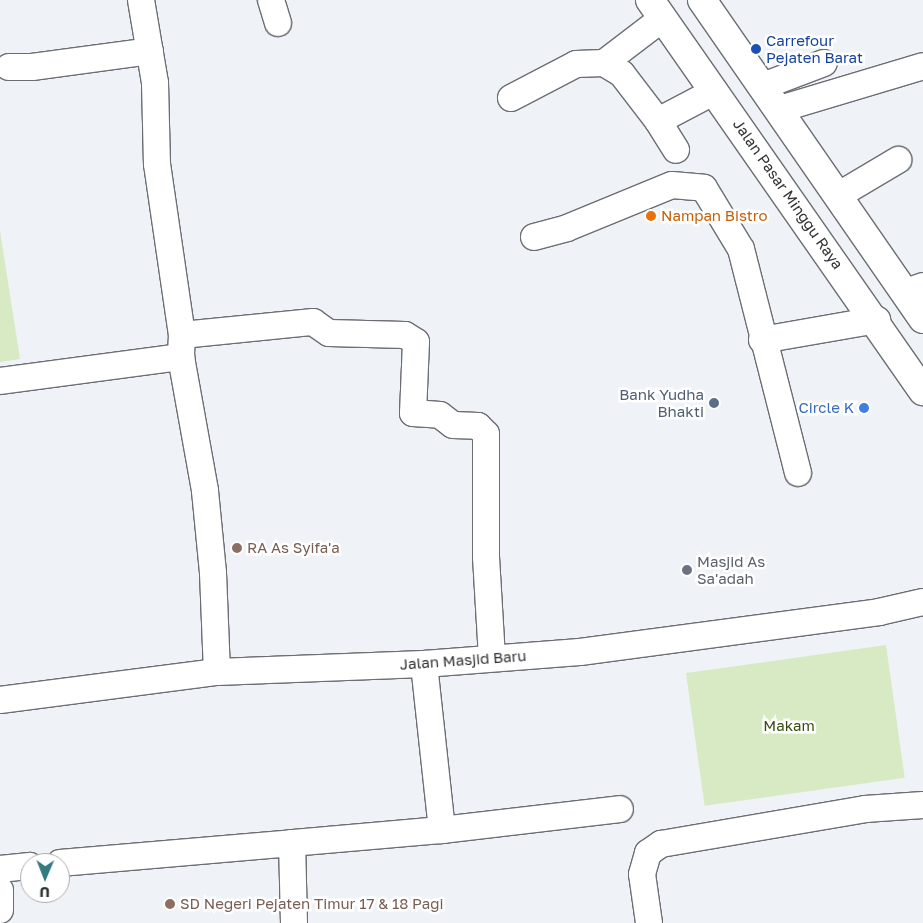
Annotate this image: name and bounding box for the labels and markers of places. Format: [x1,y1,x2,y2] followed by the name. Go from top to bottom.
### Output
[766,31,863,66] place label: Carrefour Pejaten Barat
[750,43,762,55] marker: Carrefour Pejaten Barat
[661,207,768,225] place label: Nampan Bistro
[645,210,657,222] marker: Nampan Bistro
[619,385,704,420] place label: Bank Yudha Bhakti
[708,397,720,409] marker: Bank Yudha Bhakti
[798,399,854,417] place label: Circle K
[858,402,870,414] marker: Circle K
[247,539,340,557] place label: RA As Syifa'a
[231,542,243,554] marker: RA As Syifa'a
[697,552,765,587] place label: Masjid As Sa'adah
[681,564,693,576] marker: Masjid As Sa'adah
[180,895,444,913] place label: SD Negeri Pejaten Timur 17 & 18 Pagi
[164,898,176,910] marker: SD Negeri Pejaten Timur 17 & 18 Pagi

